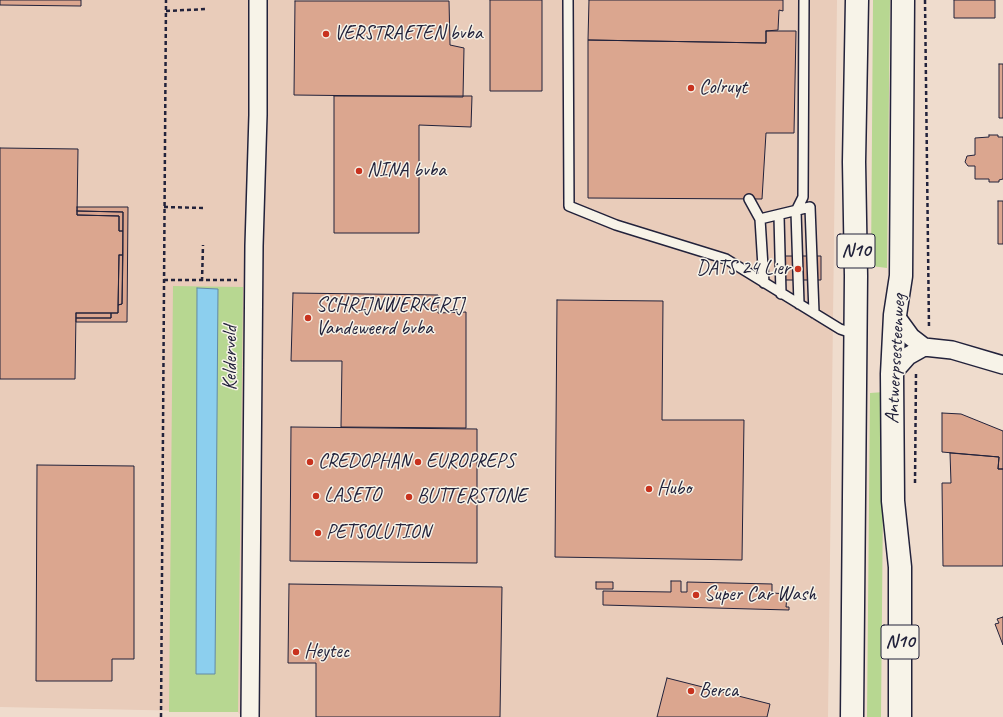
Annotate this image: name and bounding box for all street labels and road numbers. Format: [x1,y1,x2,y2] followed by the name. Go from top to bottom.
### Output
[837,234,875,268] road number: N10
[881,294,911,424] street label: Antwerpsesteenweg
[219,325,243,391] street label: Kelderveld
[881,625,919,659] road number: N10

